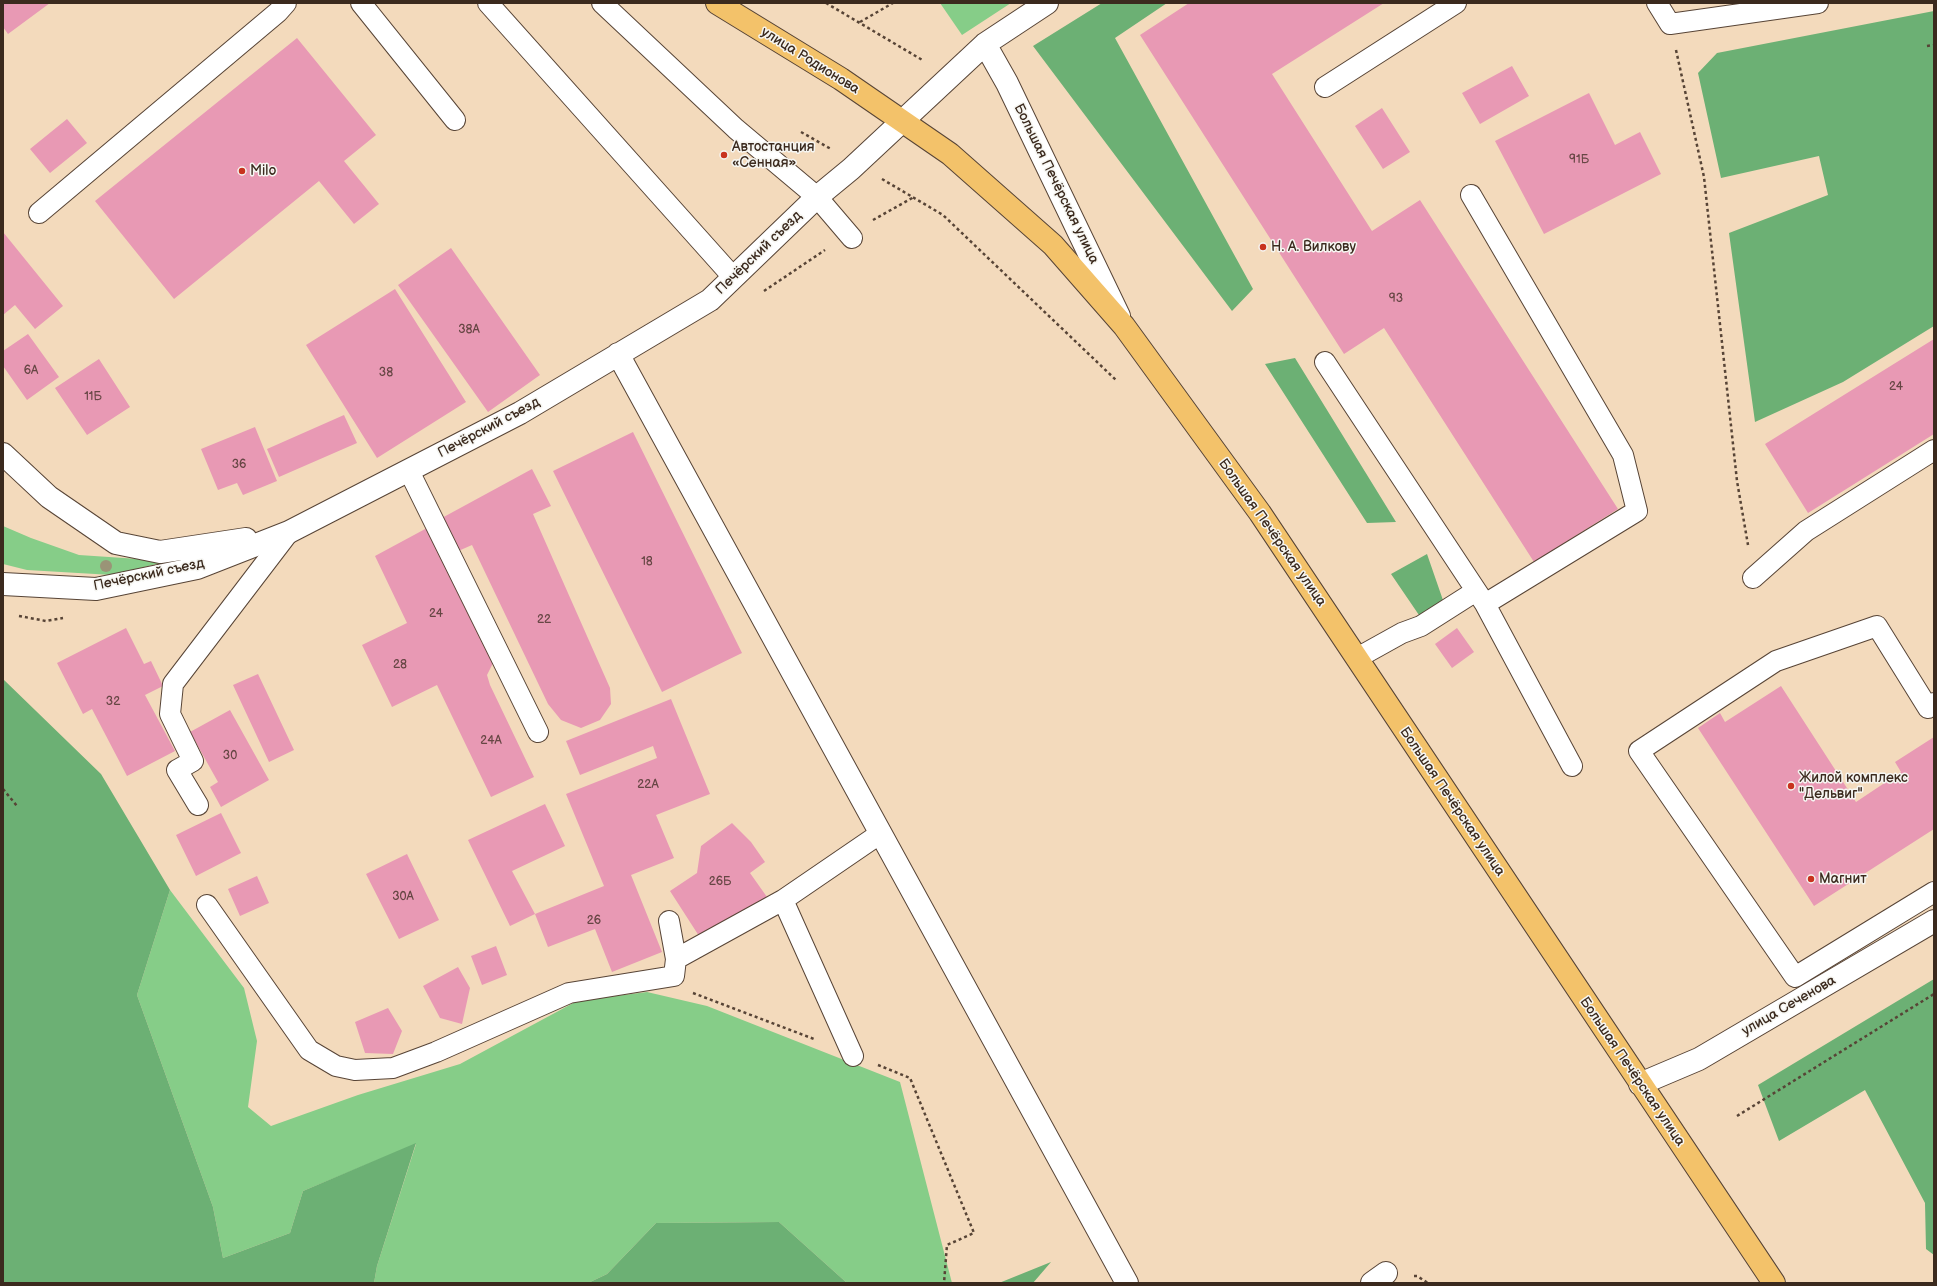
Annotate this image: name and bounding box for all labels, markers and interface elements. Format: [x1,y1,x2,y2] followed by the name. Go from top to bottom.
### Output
[758,24,862,98] street label: улица Родионова
[1010,101,1102,267] street label: Большая Печёрская улица
[732,139,814,172] place label: Автостанция «Сенная»
[719,150,729,160] marker: Автостанция «Сенная»
[1569,153,1589,167] house number: 91Б
[250,163,276,179] place label: Milo
[237,166,247,176] marker: Milo
[713,208,805,298] street label: Печёрский съезд
[1271,239,1356,255] place label: Н. А. Вилкову
[1258,242,1268,252] marker: Н. А. Вилкову
[1389,292,1403,306] house number: 93
[458,323,480,337] house number: 38А
[24,364,38,378] house number: 6А
[379,366,393,380] house number: 38
[1889,380,1903,394] house number: 24
[84,390,102,404] house number: 11Б
[435,394,543,462] street label: Печёрский съезд
[1215,456,1329,610] street label: Большая Печёрская улица
[232,458,246,472] house number: 36
[92,555,206,595] street label: Печёрский съезд
[641,555,653,569] house number: 18
[429,607,443,621] house number: 24
[537,613,551,627] house number: 22
[393,658,407,672] house number: 28
[106,695,120,709] house number: 32
[1396,724,1508,880] street label: Большая Печёрская улица
[480,734,502,748] house number: 24А
[223,749,237,763] house number: 30
[1799,770,1908,802] place label: Жилой комплекс "Дельвиг"
[637,778,659,792] house number: 22А
[1786,781,1796,791] marker: Жилой комплекс "Дельвиг"
[1819,871,1867,887] place label: Магнит
[1806,874,1816,884] marker: Магнит
[709,875,731,889] house number: 26Б
[392,890,414,904] house number: 30А
[587,914,601,928] house number: 26
[1739,972,1839,1040] street label: улица Сеченова
[1576,994,1688,1150] street label: Большая Печёрская улица

